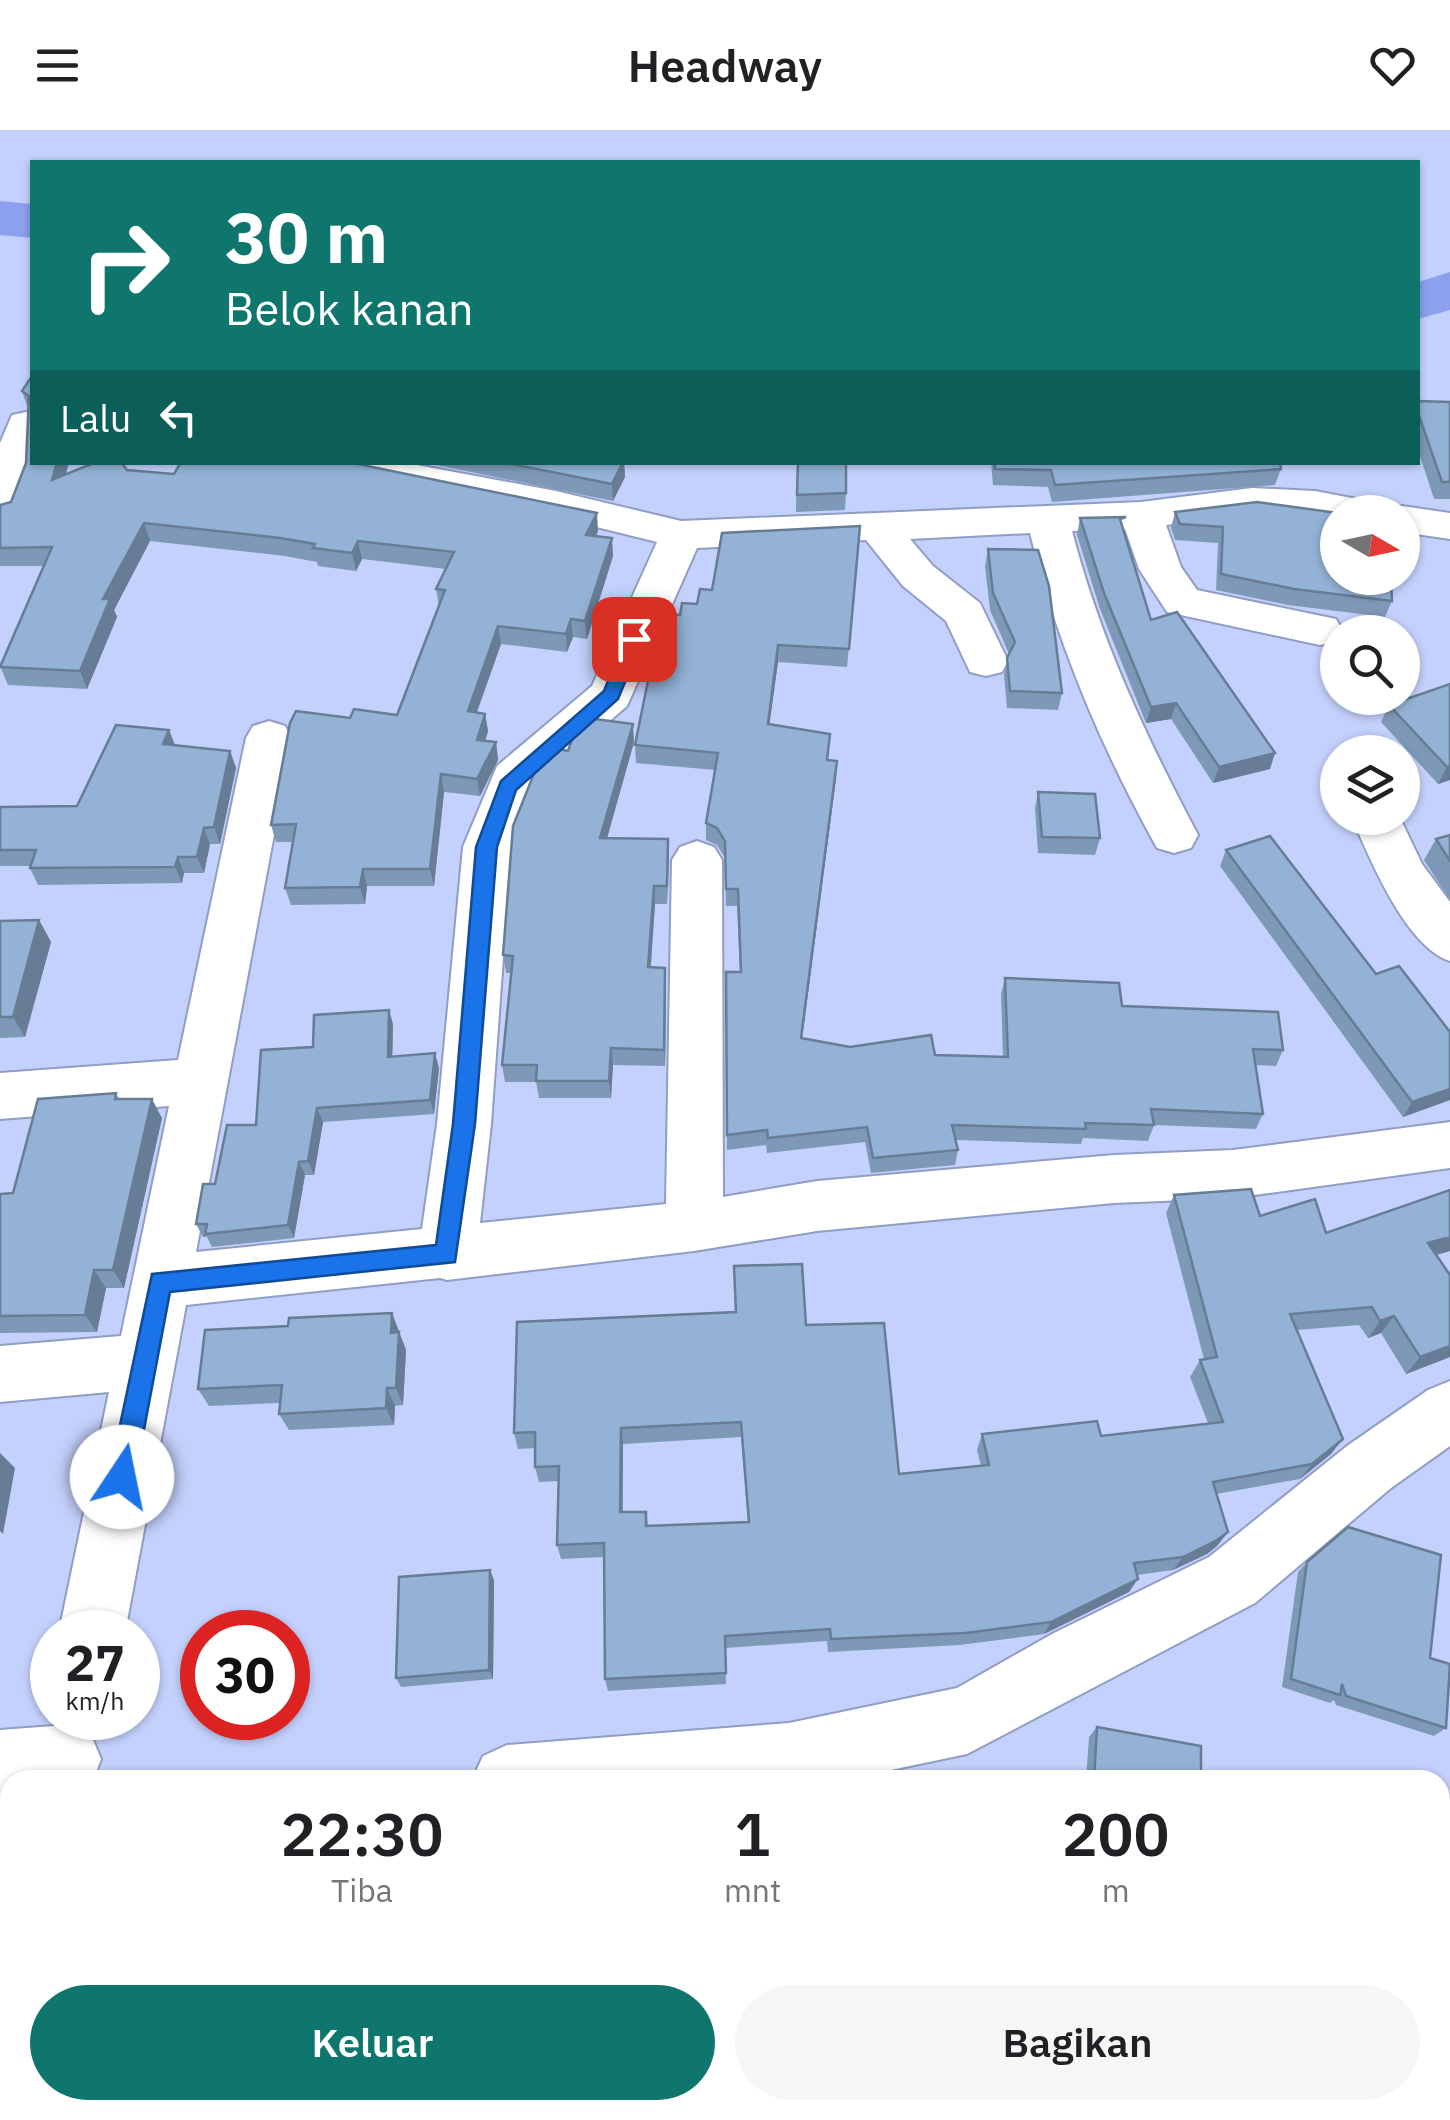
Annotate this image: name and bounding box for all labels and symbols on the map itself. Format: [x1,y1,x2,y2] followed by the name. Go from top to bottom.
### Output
[1320,495,1420,595] north arrow
[592,597,677,682] pin
[70,1425,174,1529] position arrow
[180,1610,310,1740] speed limit sign: 30

